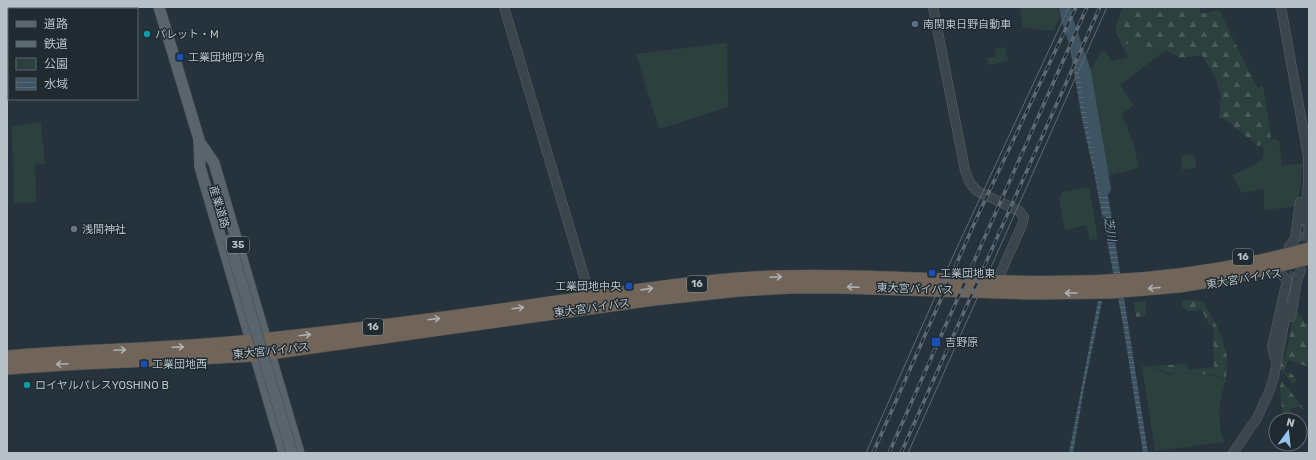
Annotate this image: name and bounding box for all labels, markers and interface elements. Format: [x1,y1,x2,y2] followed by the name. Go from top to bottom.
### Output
[8,8,138,100] legend
[44,17,68,31] text: 道路
[923,18,1011,31] place label: 南関東日野自動車
[910,19,920,29] marker: 南関東日野自動車
[155,28,219,41] place label: パレット・M
[142,29,152,39] marker: パレット・M
[44,37,68,51] text: 鉄道
[188,51,265,64] place label: 工業団地四ツ角
[175,52,185,62] marker: 工業団地四ツ角
[44,57,68,71] text: 公園
[44,77,68,91] text: 水域
[206,184,232,230] street label: 産業道路
[1101,216,1119,244] water label: 芝川
[82,223,126,236] place label: 浅間神社
[69,224,79,234] marker: 浅間神社
[227,237,249,253] road number: 35
[1233,249,1253,265] road number: 16
[940,267,995,280] place label: 工業団地東
[1205,267,1283,291] street label: 東大宮バイパス
[927,268,937,278] marker: 工業団地東
[769,273,782,281] one-way arrow
[687,276,707,292] road number: 16
[555,280,622,293] place label: 工業団地中央
[624,281,634,291] marker: 工業団地中央
[876,281,954,297] street label: 東大宮バイパス
[847,283,860,291] one-way arrow
[640,285,653,293] one-way arrow
[1148,285,1161,292] one-way arrow
[1065,289,1078,297] one-way arrow
[553,296,631,320] street label: 東大宮バイパス
[511,304,524,312] one-way arrow
[427,315,440,323] one-way arrow
[363,319,383,335] road number: 16
[298,331,311,339] one-way arrow
[930,336,942,348] marker: 吉野原
[945,336,978,349] place label: 吉野原
[232,341,310,361] street label: 東大宮バイパス
[171,344,184,351] one-way arrow
[113,346,126,353] one-way arrow
[152,358,207,371] place label: 工業団地西
[139,359,149,369] marker: 工業団地西
[56,361,69,368] one-way arrow
[35,379,169,392] place label: ロイヤルパレスYOSHINO B
[22,380,32,390] marker: ロイヤルパレスYOSHINO B
[1268,412,1308,452] north arrow
[1285,416,1296,430] text: N

